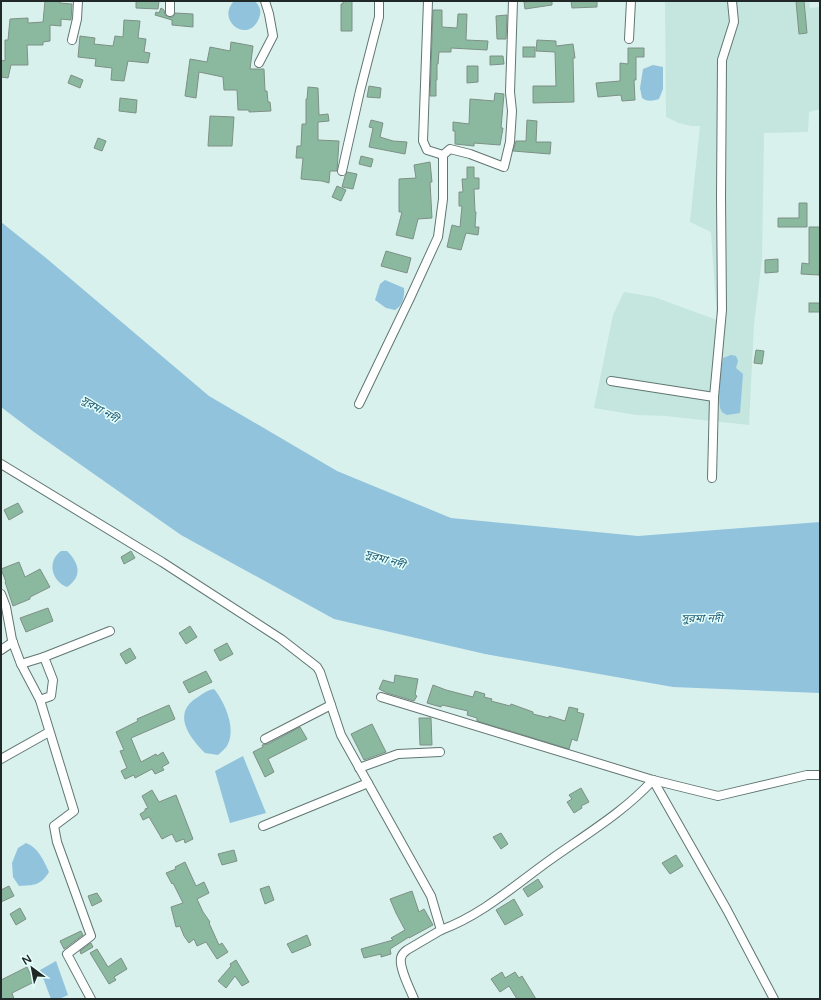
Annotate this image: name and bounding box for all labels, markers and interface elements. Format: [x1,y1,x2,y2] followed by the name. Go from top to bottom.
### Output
[79,393,123,427] water label: সুরমা নদী
[363,547,409,572] water label: সুরমা নদী
[681,612,725,625] water label: সুরমা নদী
[12,948,52,988] north arrow
[20,952,34,968] text: N

